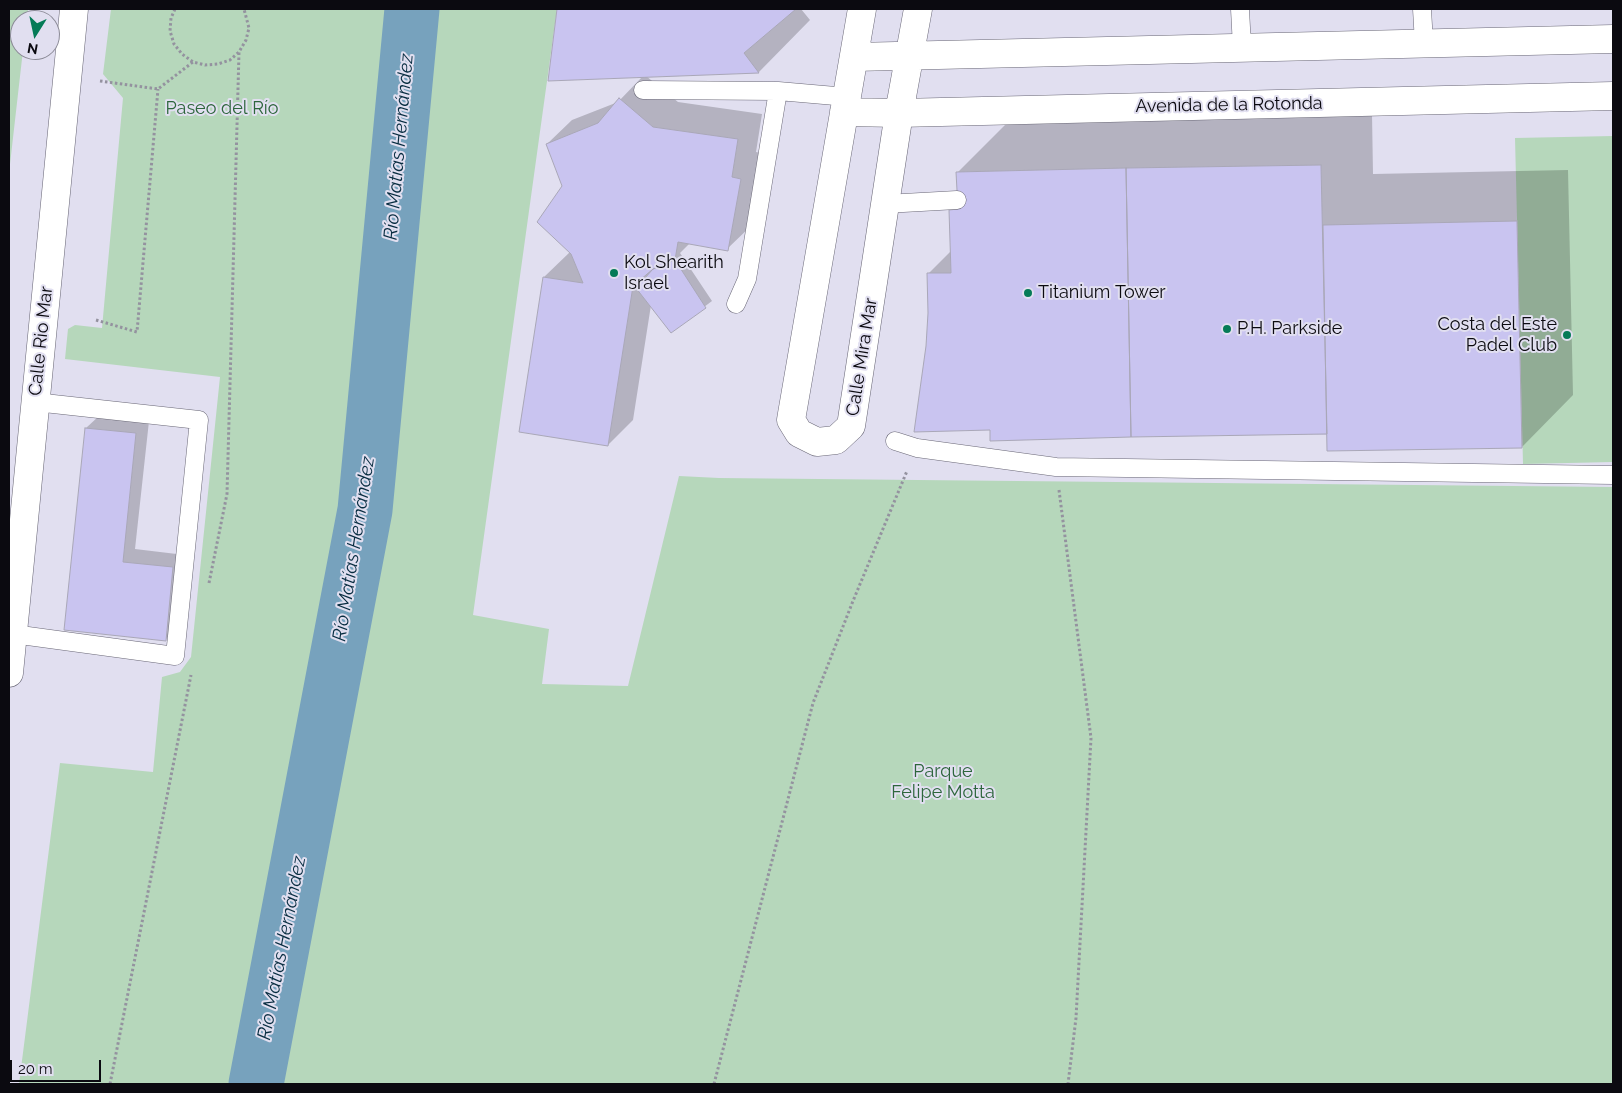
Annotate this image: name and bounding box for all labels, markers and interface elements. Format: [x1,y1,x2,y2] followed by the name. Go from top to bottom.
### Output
[10,10,60,60] north arrow
[26,40,39,58] text: N
[380,53,418,241] water label: Río Matías Hernández
[1135,93,1323,117] street label: Avenida de la Rotonda
[165,98,279,120] park label: Paseo del Río
[624,252,724,294] place label: Kol Shearith Israel
[608,267,620,279] marker: Kol Shearith Israel
[1038,282,1166,304] place label: Titanium Tower
[25,285,57,397] street label: Calle Rio Mar
[1022,287,1034,299] marker: Titanium Tower
[842,296,882,418] street label: Calle Mira Mar
[1438,314,1557,356] place label: Costa del Este Padel Club
[1237,318,1342,340] place label: P.H. Parkside
[1221,323,1233,335] marker: P.H. Parkside
[1561,329,1573,341] marker: Costa del Este Padel Club
[328,455,380,643] water label: Río Matías Hernández
[891,761,995,804] park label: Parque Felipe Motta
[253,854,311,1042] water label: Río Matías Hernández
[12,1050,104,1082] scale bar
[18,1060,53,1078] text: 20 m

